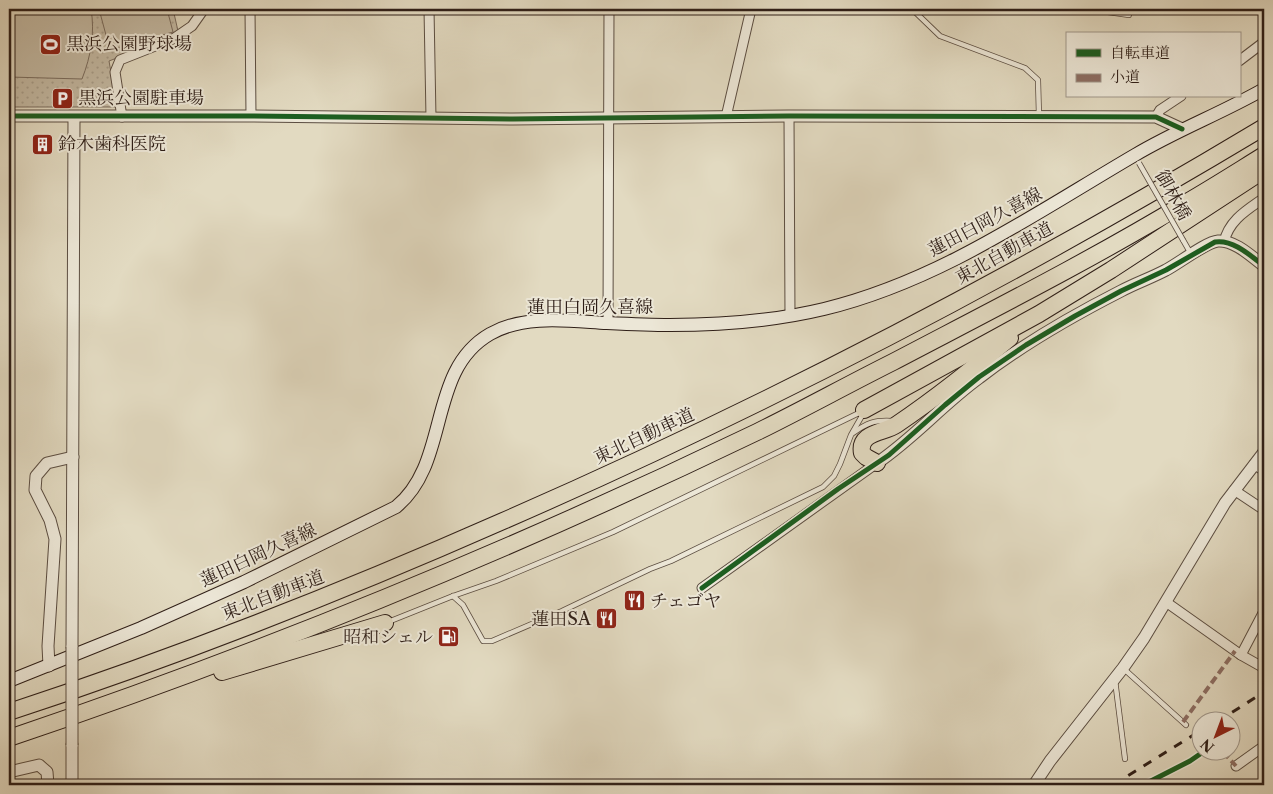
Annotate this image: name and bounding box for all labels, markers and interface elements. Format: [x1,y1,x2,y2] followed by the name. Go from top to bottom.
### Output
[38,32,62,56] sports icon: 黒浜公園野球場
[1066,32,1240,98] legend
[66,33,192,55] place label: 黒浜公園野球場
[1110,43,1170,62] text: 自転車道
[1110,67,1140,86] text: 小道
[50,86,74,110] parking icon: 黒浜公園駐車場
[78,87,204,109] place label: 黒浜公園駐車場
[30,132,54,156] building icon: 鈴木歯科医院
[58,133,166,155] place label: 鈴木歯科医院
[1150,166,1196,224] street label: 御林橋
[924,183,1046,261] street label: 蓮田白岡久喜線
[951,217,1057,289] street label: 東北自動車道
[527,296,653,318] street label: 蓮田白岡久喜線
[590,403,698,469] street label: 東北自動車道
[196,518,320,592] street label: 蓮田白岡久喜線
[219,565,327,625] street label: 東北自動車道
[622,589,646,613] restaurant icon: チェゴヤ
[650,590,721,612] place label: チェゴヤ
[595,607,619,631] restaurant icon: 蓮田SA
[531,608,592,630] place label: 蓮田SA
[437,625,461,649] fuel station icon: 昭和シェル
[343,626,433,648] place label: 昭和シェル
[1190,712,1240,762] north arrow
[1197,735,1218,756] text: N

